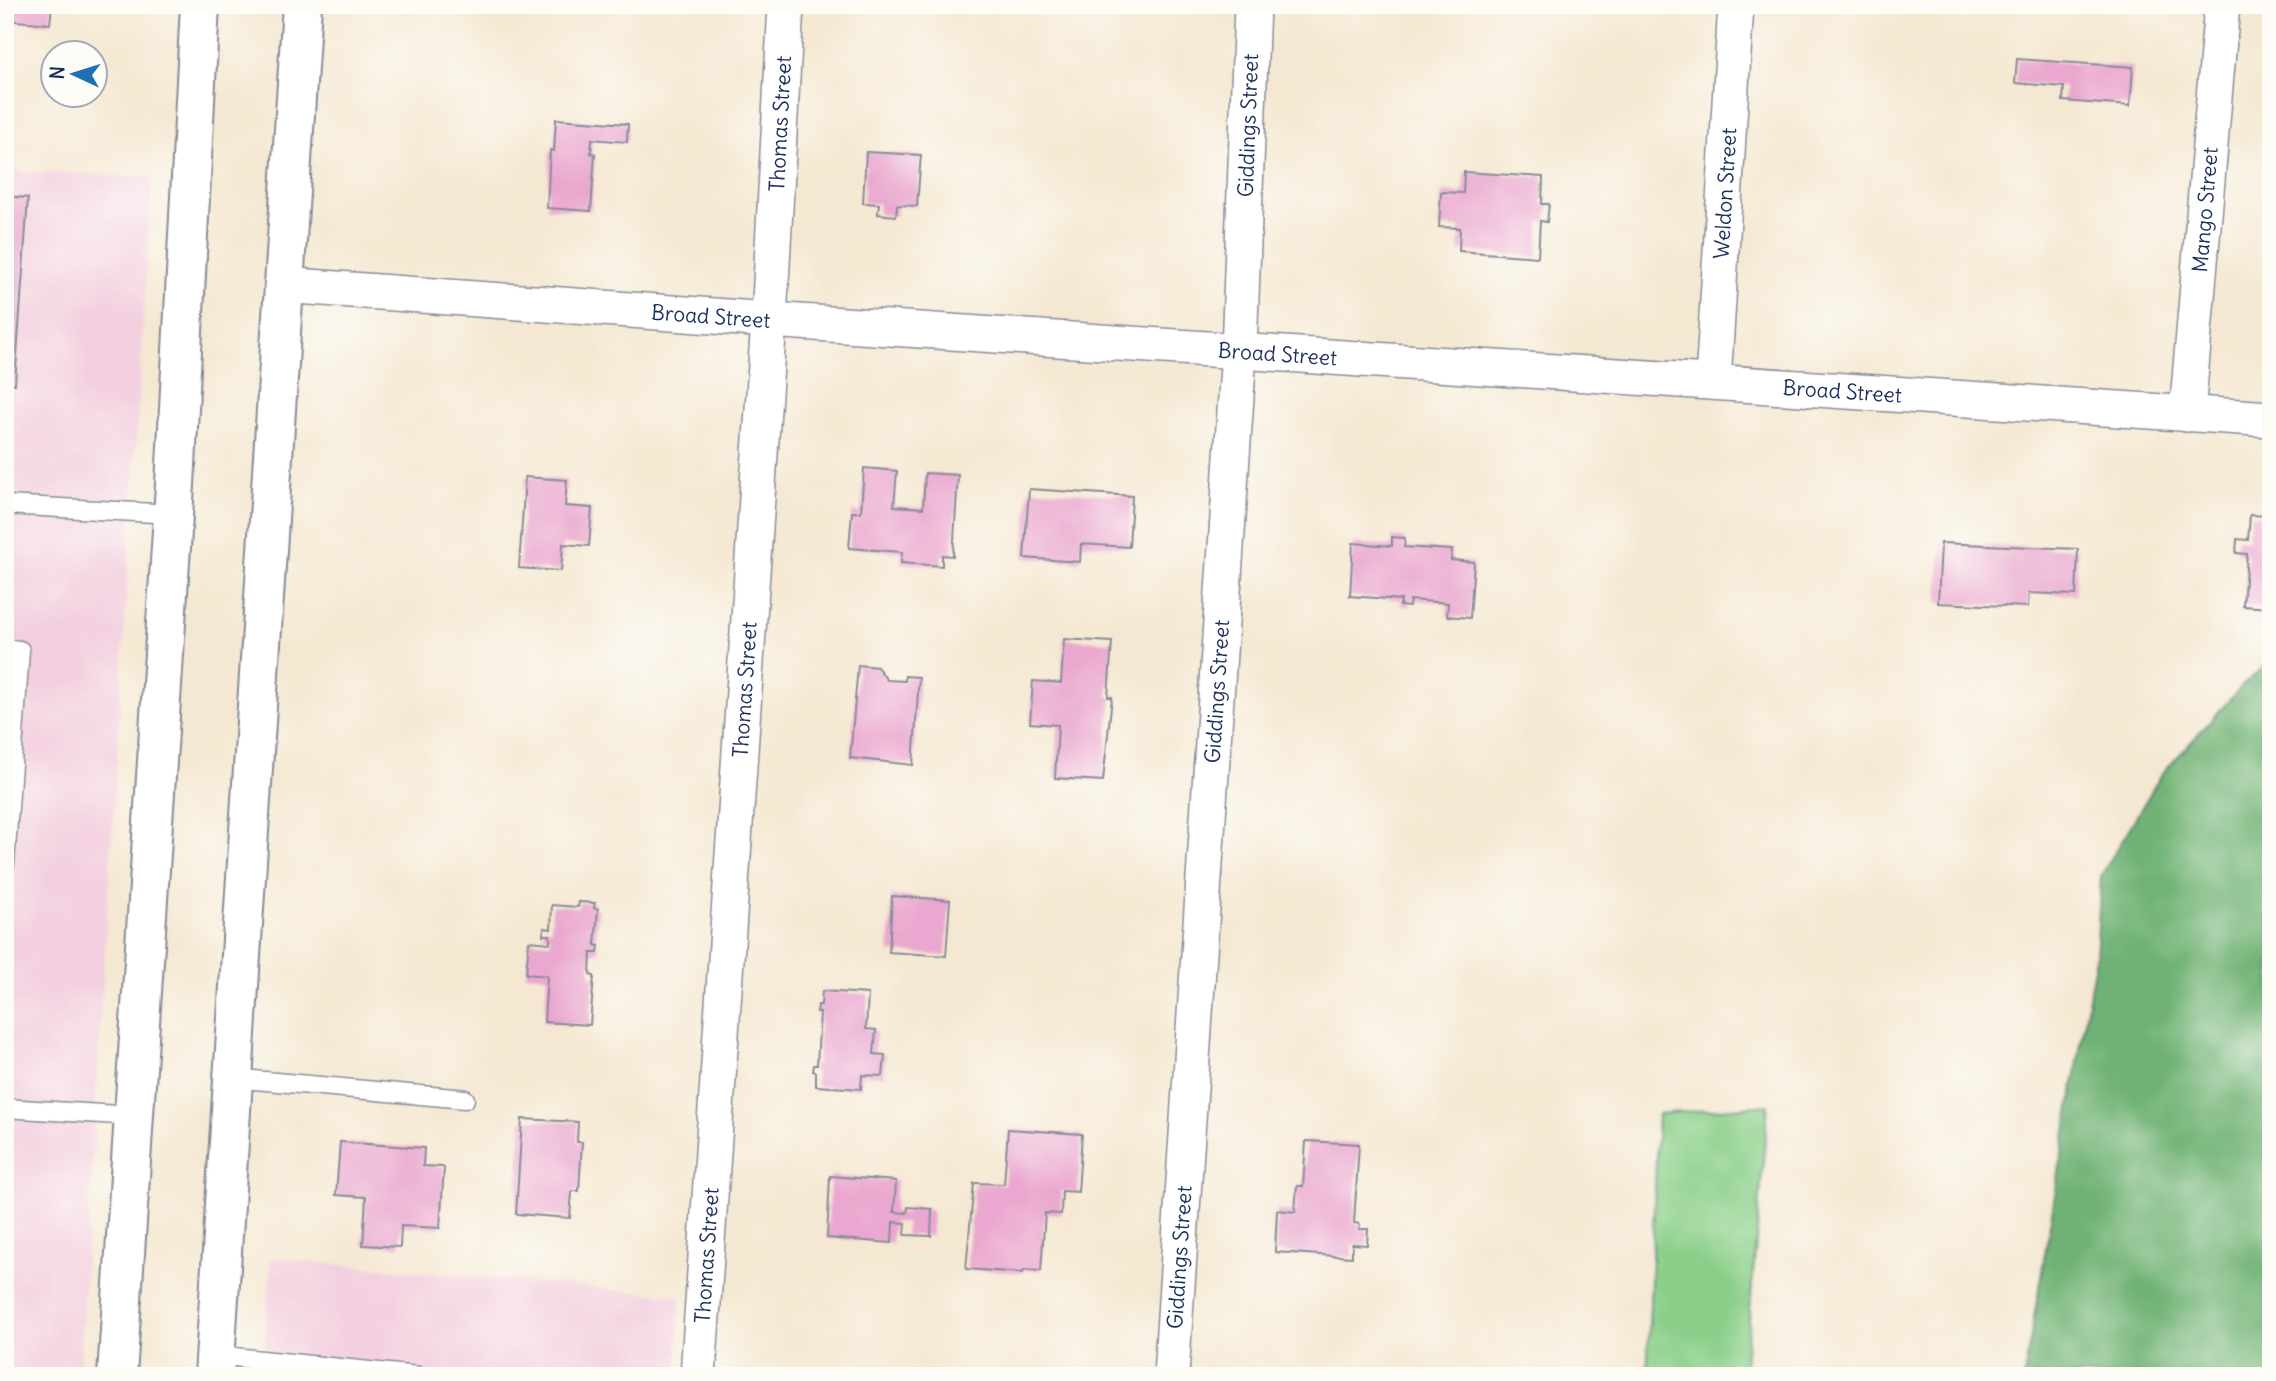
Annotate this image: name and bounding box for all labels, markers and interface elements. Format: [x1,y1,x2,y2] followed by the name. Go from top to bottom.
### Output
[38,38,108,108] north arrow
[1231,53,1264,198] street label: Giddings Street
[762,55,797,192] street label: Thomas Street
[45,65,69,80] text: N
[1707,127,1742,260] street label: Weldon Street
[2186,146,2223,274] street label: Mango Street
[650,298,771,334] street label: Broad Street
[1217,336,1338,371] street label: Broad Street
[1782,373,1903,408] street label: Broad Street
[1198,619,1235,764] street label: Giddings Street
[726,621,762,758] street label: Thomas Street
[1161,1185,1197,1330] street label: Giddings Street
[688,1187,724,1324] street label: Thomas Street

